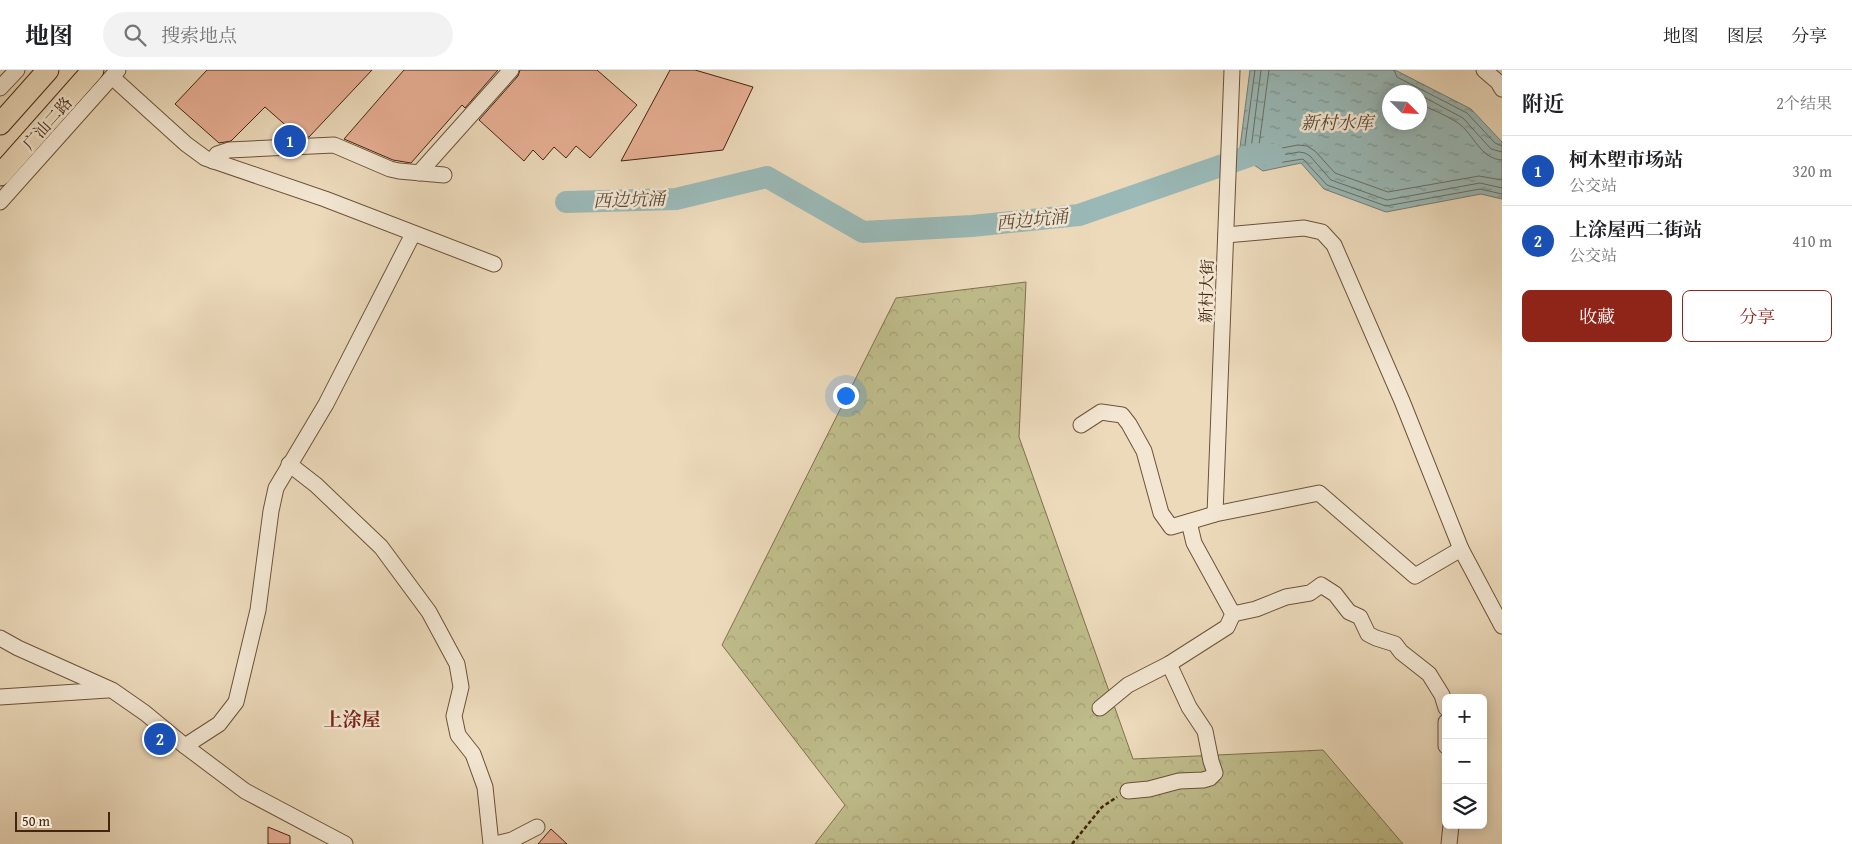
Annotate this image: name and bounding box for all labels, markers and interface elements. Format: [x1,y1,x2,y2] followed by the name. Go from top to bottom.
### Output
[103,12,453,57] search box
[25,18,73,53] text: 地图
[121,21,149,49] icon: search
[161,21,237,49] text: 搜索地点
[1663,22,1699,49] text: 地图
[1727,22,1763,49] text: 图层
[1791,22,1827,49] text: 分享
[1382,85,1427,130] north arrow
[1522,88,1564,119] text: 附近
[17,91,77,155] street label: 广汕二路
[1776,91,1832,115] text: 2个结果
[1301,109,1376,136] water label: 新村水库
[274,122,306,160] pin: 1
[1569,145,1683,173] text: 柯木塱市场站
[1534,159,1542,183] text: 1
[1792,159,1832,183] text: 320 m
[1569,173,1617,197] text: 公交站
[593,185,667,214] water label: 西边坑涌
[995,202,1071,237] water label: 西边坑涌
[1569,215,1702,243] text: 上涂屋西二街站
[1534,229,1542,253] text: 2
[1792,229,1832,253] text: 410 m
[1569,243,1617,267] text: 公交站
[1193,259,1219,323] street label: 新村大街
[1522,290,1672,342] button: 收藏
[1682,290,1832,342] button: 分享
[833,383,859,409] your location
[1442,694,1487,829] map controls
[1442,694,1487,739] button: +
[323,705,381,733] district label: 上涂屋
[144,720,176,758] pin: 2
[1442,739,1487,784] button: −
[1442,784,1487,829] button: layers
[15,809,110,832] scale bar
[22,811,50,831] text: 50 m

